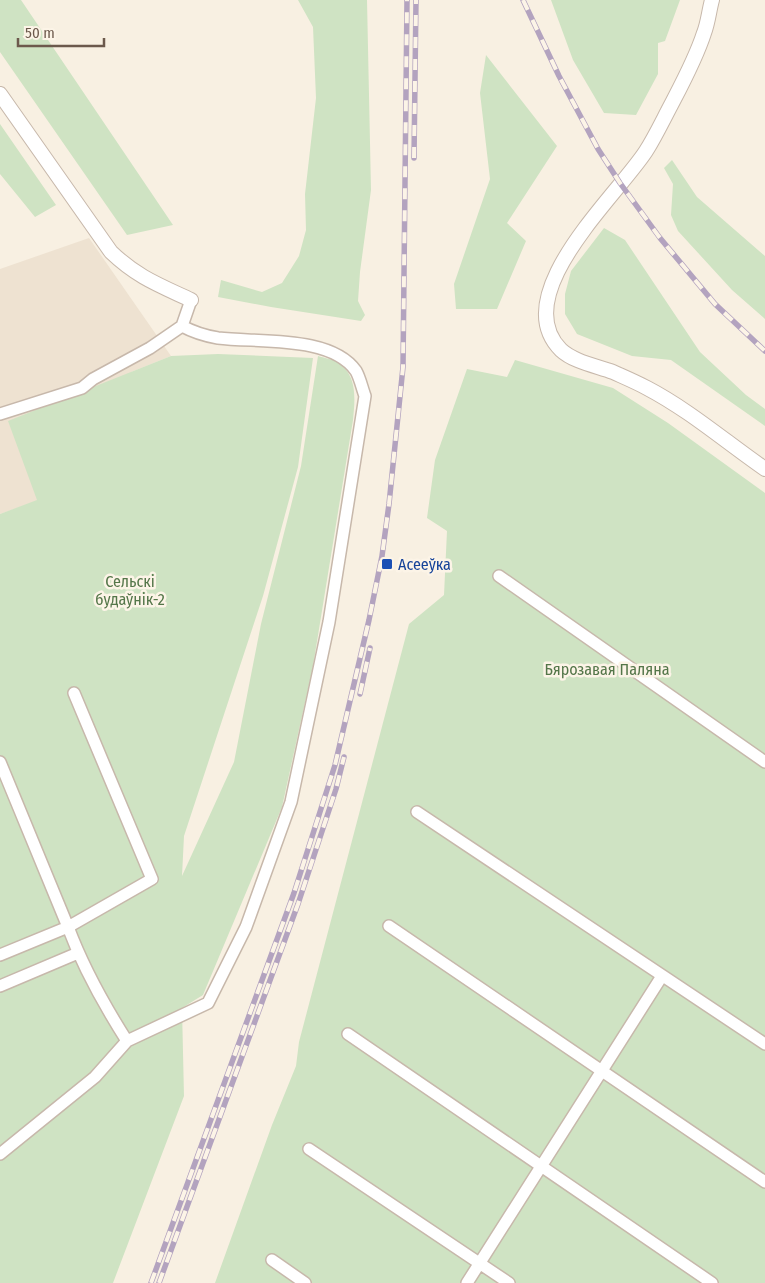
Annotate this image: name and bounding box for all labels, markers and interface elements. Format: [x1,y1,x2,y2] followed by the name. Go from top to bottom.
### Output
[18,15,104,47] scale bar
[25,24,55,42] text: 50 m
[398,555,451,574] place label: Асееўка
[380,557,394,571] marker: Асееўка
[95,572,165,609] park label: Сельскі будаўнік-2
[544,660,670,679] park label: Бярозавая Паляна

